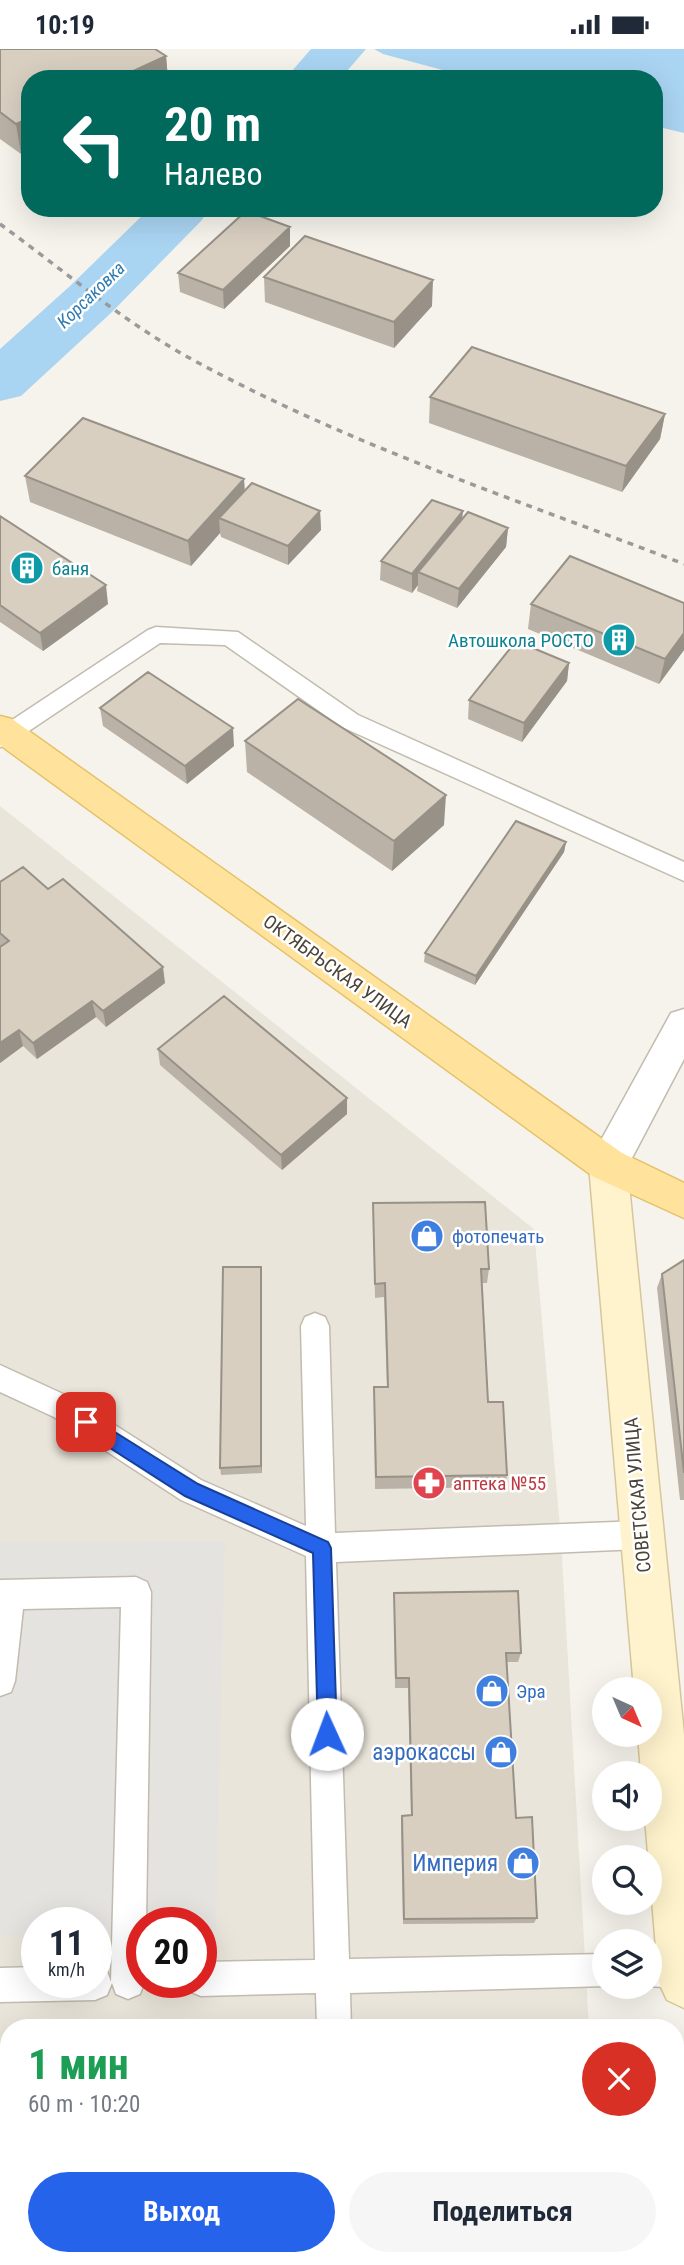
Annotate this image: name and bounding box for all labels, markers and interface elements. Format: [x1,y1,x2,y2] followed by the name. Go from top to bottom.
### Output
[35,10,95,40] text: 10:19
[164,96,261,153] text: 20 m
[49,98,140,189] icon: left
[164,155,263,193] text: Налево
[52,257,129,332] water label: Корсаковка
[8,549,46,587] building icon: баня
[52,557,89,580] place label: баня
[600,621,638,659] building icon: Автошкола РОСТО
[448,629,594,652] place label: Автошкола РОСТО
[259,910,417,1033] street label: ОКТЯБРЬСКАЯ УЛИЦА
[408,1217,446,1255] shop icon: фотопечать
[452,1225,544,1248] place label: фотопечать
[56,1392,116,1452] pin
[67,1403,105,1441] icon: arrive
[619,1416,656,1574] street label: СОВЕТСКАЯ УЛИЦА
[410,1464,448,1502] pharmacy icon: аптека №55
[453,1472,546,1495] place label: аптека №55
[473,1672,511,1710] shop icon: Эра
[592,1677,662,1747] north arrow
[592,1677,662,1999] map controls
[516,1680,546,1703] place label: Эра
[290,1697,364,1771] position arrow
[482,1733,520,1771] shop icon: аэрокассы
[372,1739,476,1766] place label: аэрокассы
[592,1761,662,1831] button: sound
[504,1844,542,1882] shop icon: Империя
[592,1845,662,1915] button: search
[412,1850,498,1877] place label: Империя
[126,1907,217,1998] speed limit sign: 20
[49,1923,84,1964] text: 11
[592,1929,662,1999] button: layers
[48,1959,85,1980] text: km/h
[28,2040,129,2089] text: 1 мин
[582,2042,656,2116] button: close
[28,2091,140,2118] text: 60 m · 10:20
[28,2172,335,2252] button: Выход
[349,2172,656,2252] button: Поделиться

